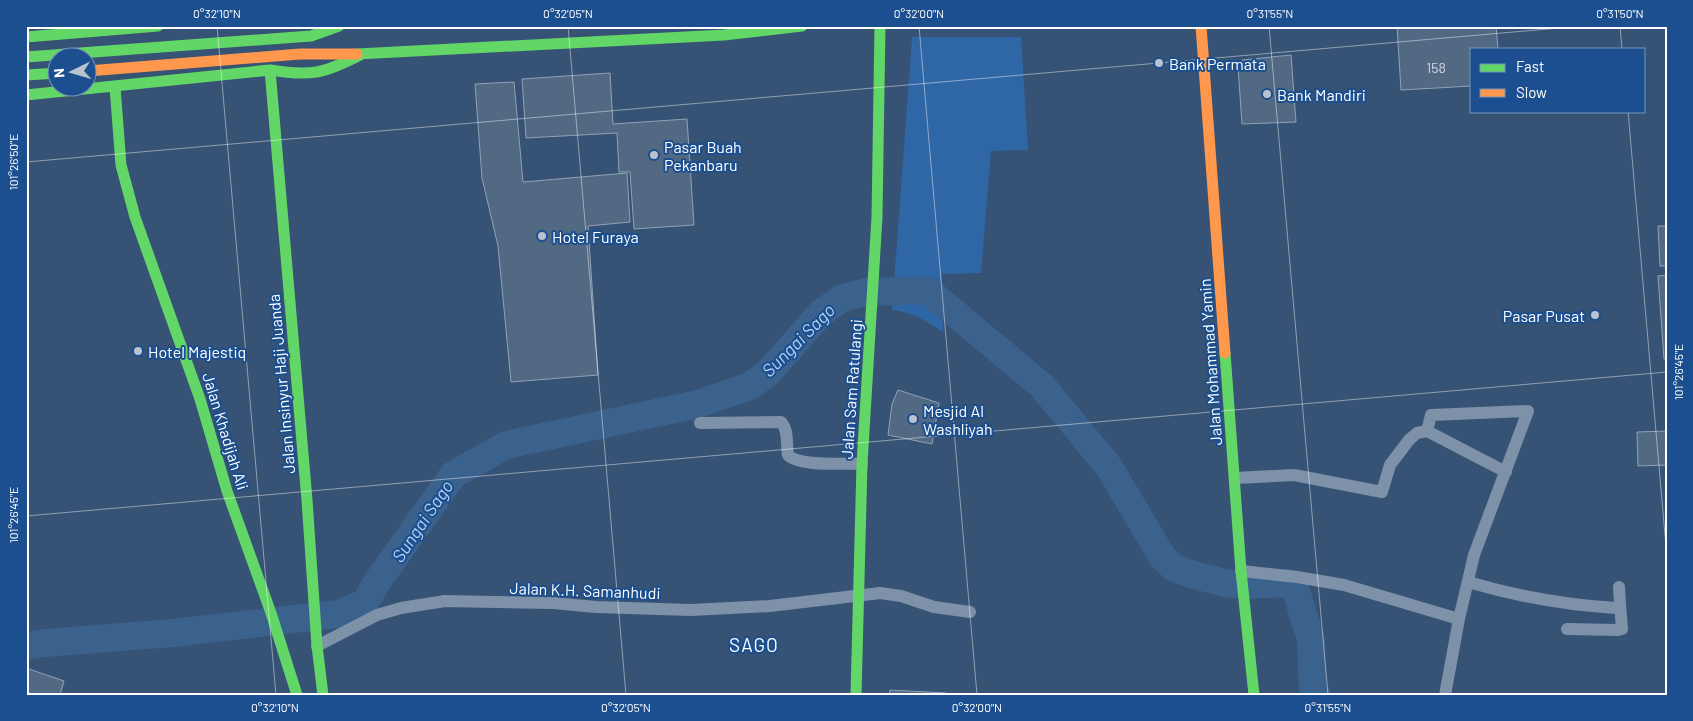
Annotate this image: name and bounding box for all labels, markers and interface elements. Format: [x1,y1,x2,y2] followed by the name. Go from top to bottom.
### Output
[193,6,241,20] text: 0°32'10"N
[543,6,593,20] text: 0°32'05"N
[894,6,944,20] text: 0°32'00"N
[1247,6,1293,20] text: 0°31'55"N
[1596,6,1644,20] text: 0°31'50"N
[48,48,98,98] north arrow
[1470,48,1646,112] legend
[1169,54,1266,73] place label: Bank Permata
[1153,57,1165,69] marker: Bank Permata
[1516,57,1544,75] text: Fast
[1426,59,1446,76] house number: 158
[50,68,67,79] text: N
[1516,83,1547,101] text: Slow
[1277,85,1366,104] place label: Bank Mandiri
[1261,88,1273,100] marker: Bank Mandiri
[6,134,20,190] text: 101°26'50"E
[664,137,742,174] place label: Pasar Buah Pekanbaru
[648,149,660,161] marker: Pasar Buah Pekanbaru
[552,227,639,246] place label: Hotel Furaya
[536,230,548,242] marker: Hotel Furaya
[1195,278,1225,446] street label: Jalan Mohammad Yamin
[264,293,298,475] street label: Jalan Insinyur Haji Juanda
[757,299,839,381] water label: Sungai Sago
[1503,306,1585,325] place label: Pasar Pusat
[1589,309,1601,321] marker: Pasar Pusat
[837,318,865,460] street label: Jalan Sam Ratulangi
[148,342,246,361] place label: Hotel Majestiq
[1671,344,1685,400] text: 101°26'45"E
[132,345,144,357] marker: Hotel Majestiq
[199,370,253,492] street label: Jalan Khadijah Ali
[923,401,993,438] place label: Mesjid Al Washliyah
[907,413,919,425] marker: Mesjid Al Washliyah
[386,476,458,566] water label: Sungai Sago
[6,487,20,543] text: 101°26'45"E
[509,578,661,602] street label: Jalan K.H. Samanhudi
[729,633,779,656] district label: SAGO
[251,700,299,714] text: 0°32'10"N
[601,700,651,714] text: 0°32'05"N
[952,700,1002,714] text: 0°32'00"N
[1305,700,1351,714] text: 0°31'55"N

